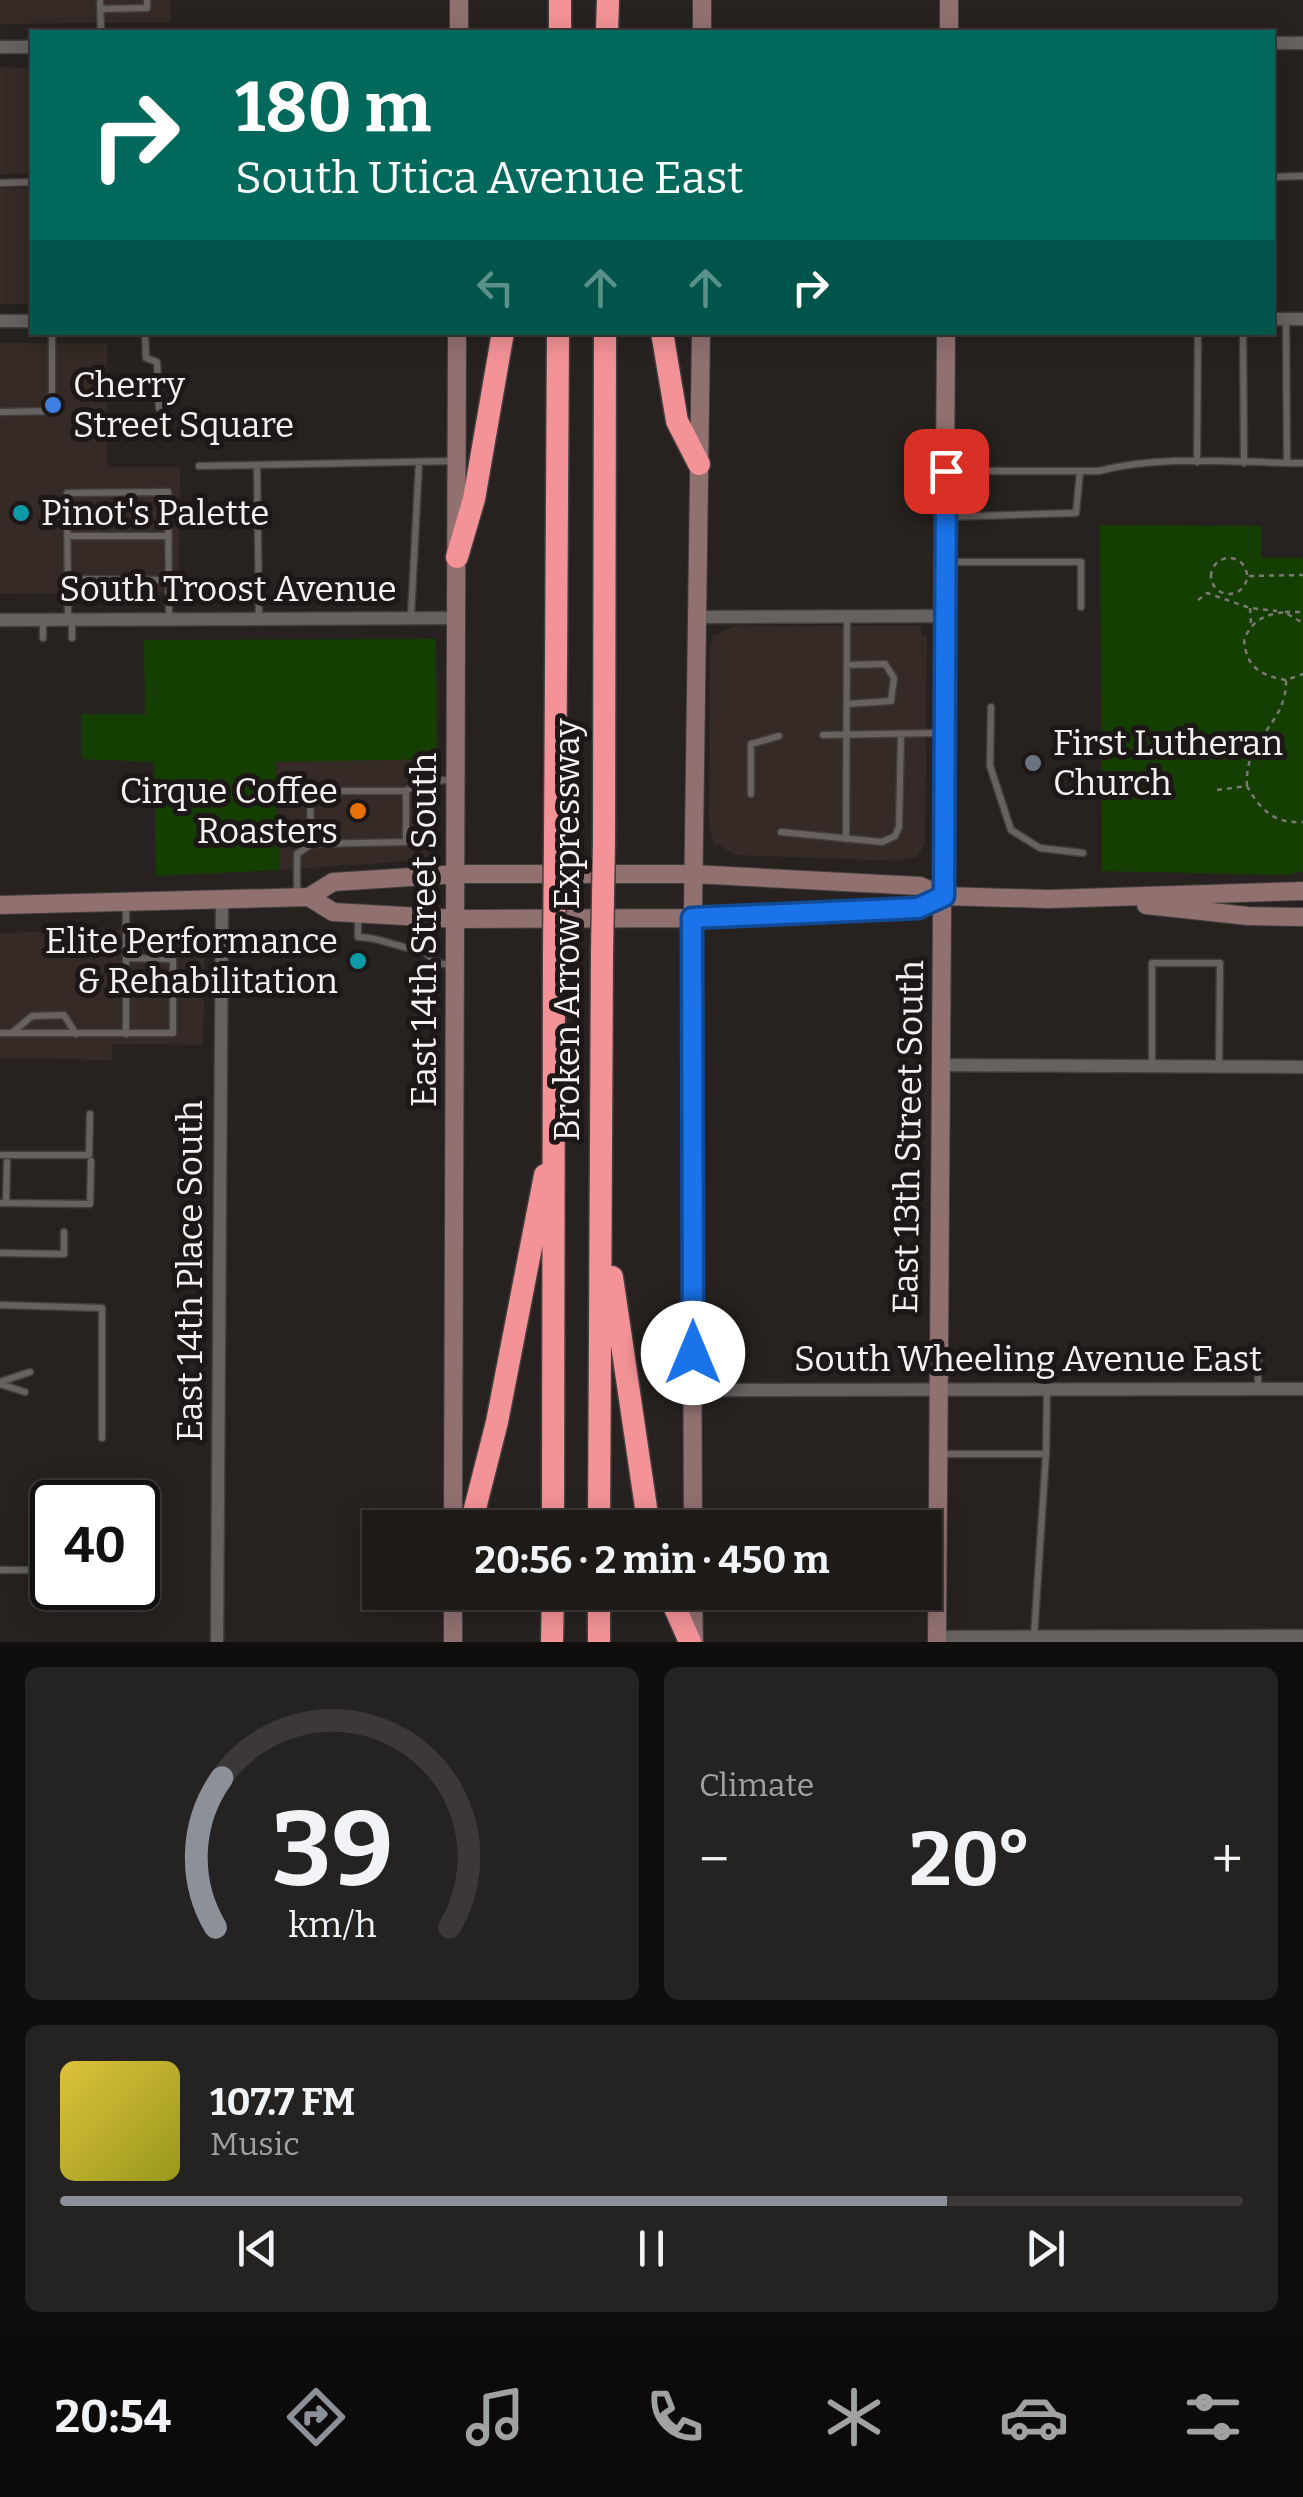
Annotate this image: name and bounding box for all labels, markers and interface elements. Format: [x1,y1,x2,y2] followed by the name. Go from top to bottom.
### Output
[235,66,431,150] text: 180 m
[70,70,200,200] icon: right
[235,151,744,205] text: South Utica Avenue East
[468,260,523,315] icon: left
[573,260,628,315] icon: ahead
[678,260,733,315] icon: ahead
[783,260,838,315] icon: right
[73,364,294,446] place label: Cherry Street Square
[42,394,64,416] marker: Cherry Street Square
[904,429,989,514] pin
[919,444,974,499] icon: arrive
[41,492,269,534] place label: Pinot's Palette
[10,502,32,524] marker: Pinot's Palette
[59,568,397,610] street label: South Troost Avenue
[546,718,588,1141] street label: Broken Arrow Expressway
[1053,722,1283,804] place label: First Lutheran Church
[403,752,445,1107] street label: East 14th Street South
[1022,752,1044,774] marker: First Lutheran Church
[120,770,338,852] place label: Cirque Coffee Roasters
[347,800,369,822] marker: Cirque Coffee Roasters
[45,920,338,1002] place label: Elite Performance & Rehabilitation
[347,950,369,972] marker: Elite Performance & Rehabilitation
[884,960,932,1314] street label: East 13th Street South
[169,1100,211,1442] street label: East 14th Place South
[641,1301,745,1405] position arrow
[794,1338,1262,1380] street label: South Wheeling Avenue East
[30,1480,160,1610] speed limit sign: 40
[475,1537,829,1583] text: 20:56 · 2 min · 450 m
[699,1766,814,1804] text: Climate
[271,1788,393,1913] text: 39
[909,1815,1032,1905] text: 20°
[699,1827,729,1893] text: −
[1212,1827,1243,1893] text: +
[288,1904,376,1946] text: km/h
[210,2079,355,2125] text: 107.7 FM
[210,2125,300,2163] text: Music
[230,2221,285,2276] icon: previous
[624,2221,679,2276] icon: pause
[1018,2221,1073,2276] icon: next
[281,2382,351,2452] icon: directions
[460,2382,530,2452] icon: music
[640,2382,710,2452] icon: phone
[819,2382,889,2452] icon: climate
[999,2382,1069,2452] icon: car
[1178,2382,1248,2452] icon: filters
[55,2390,171,2444] text: 20:54

